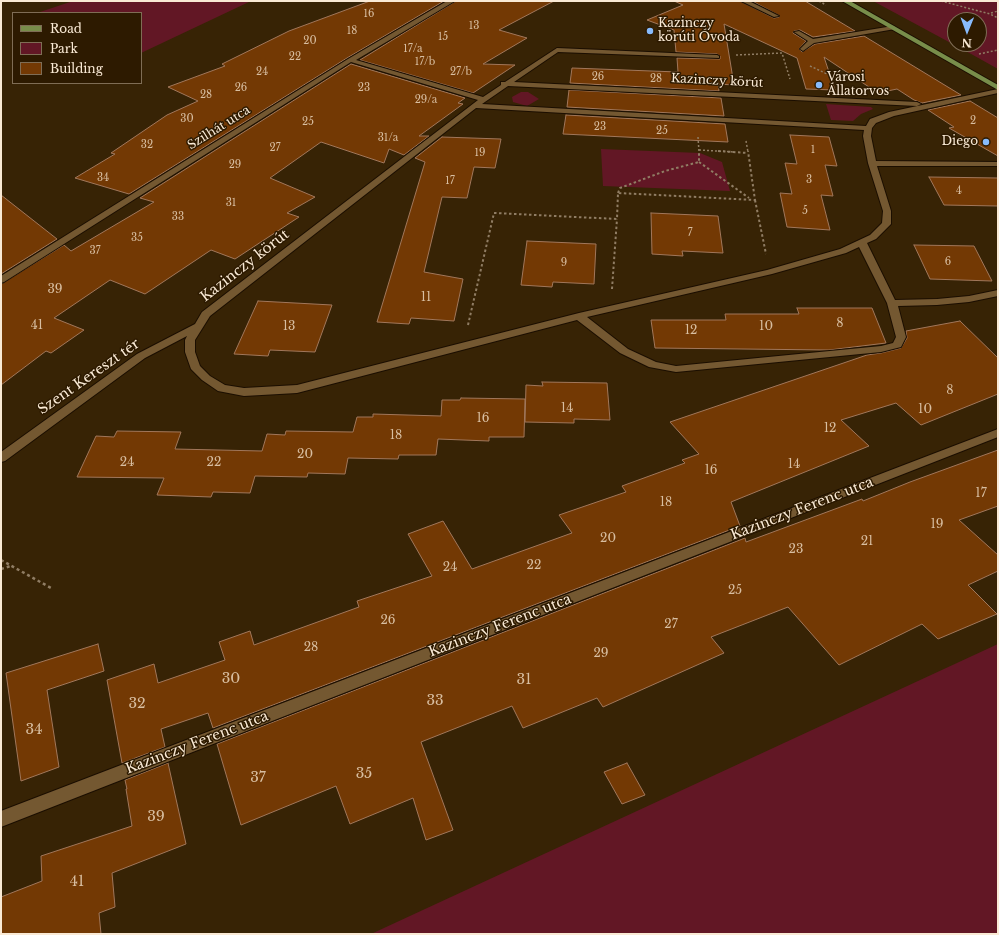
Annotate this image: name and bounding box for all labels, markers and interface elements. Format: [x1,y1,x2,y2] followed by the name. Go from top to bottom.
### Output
[364,8,374,20] house number: 16
[12,12,142,84] legend
[947,12,987,52] north arrow
[658,17,740,45] place label: Kazinczy körúti Óvoda
[469,20,479,32] house number: 13
[50,21,82,36] text: Road
[347,25,357,37] house number: 18
[645,26,655,36] marker: Kazinczy körúti Óvoda
[438,31,448,43] house number: 15
[303,35,317,47] house number: 20
[962,36,972,50] text: N
[50,41,78,56] text: Park
[403,43,423,55] house number: 17/a
[289,51,301,63] house number: 22
[415,56,435,68] house number: 17/b
[50,61,103,76] text: Building
[256,66,268,78] house number: 24
[450,66,472,78] house number: 27/b
[592,71,604,83] house number: 26
[670,71,764,91] street label: Kazinczy körút
[827,71,889,99] place label: Városi Állatorvos
[650,73,662,85] house number: 28
[814,80,824,90] marker: Városi Állatorvos
[235,82,247,94] house number: 26
[358,82,370,94] house number: 23
[200,89,212,101] house number: 28
[415,94,437,106] house number: 29/a
[185,103,253,153] street label: Szilhát utca
[180,113,194,125] house number: 30
[970,115,976,127] house number: 2
[302,116,314,128] house number: 25
[594,121,606,133] house number: 23
[656,125,668,137] house number: 25
[378,132,398,144] house number: 31/a
[941,135,978,149] place label: Diego
[981,137,991,147] marker: Diego
[141,139,153,151] house number: 32
[269,142,281,154] house number: 27
[811,144,815,156] house number: 1
[475,147,485,159] house number: 19
[229,159,241,171] house number: 29
[97,172,109,184] house number: 34
[806,174,812,186] house number: 3
[445,175,455,187] house number: 17
[956,185,962,197] house number: 4
[226,197,236,209] house number: 31
[802,205,808,217] house number: 5
[172,211,184,223] house number: 33
[197,226,293,306] street label: Kazinczy körút
[687,227,693,239] house number: 7
[131,232,143,244] house number: 35
[89,245,101,257] house number: 37
[945,256,951,268] house number: 6
[561,257,567,269] house number: 9
[47,283,63,297] house number: 39
[421,291,431,305] house number: 11
[836,317,844,331] house number: 8
[31,319,43,333] house number: 41
[283,320,295,334] house number: 13
[759,320,773,334] house number: 10
[685,324,697,338] house number: 12
[35,336,143,418] street label: Szent Kereszt tér
[946,384,954,398] house number: 8
[561,402,573,416] house number: 14
[918,403,932,417] house number: 10
[476,412,490,426] house number: 16
[824,422,836,436] house number: 12
[390,429,402,443] house number: 18
[297,448,313,462] house number: 20
[120,456,134,470] house number: 24
[207,456,221,470] house number: 22
[788,458,800,472] house number: 14
[704,464,718,478] house number: 16
[728,474,876,544] street label: Kazinczy Ferenc utca
[975,487,987,501] house number: 17
[660,496,672,510] house number: 18
[930,518,944,532] house number: 19
[600,532,616,546] house number: 20
[861,535,873,549] house number: 21
[789,543,803,557] house number: 23
[527,559,541,573] house number: 22
[443,561,457,575] house number: 24
[728,584,742,598] house number: 25
[426,591,574,661] street label: Kazinczy Ferenc utca
[380,614,396,628] house number: 26
[664,618,678,632] house number: 27
[304,641,318,655] house number: 28
[593,647,609,661] house number: 29
[222,671,240,687] house number: 30
[517,672,531,688] house number: 31
[426,693,444,709] house number: 33
[128,696,146,712] house number: 32
[123,708,271,778] street label: Kazinczy Ferenc utca
[26,722,42,738] house number: 34
[356,766,372,782] house number: 35
[250,770,266,786] house number: 37
[147,809,165,825] house number: 39
[70,874,84,890] house number: 41

